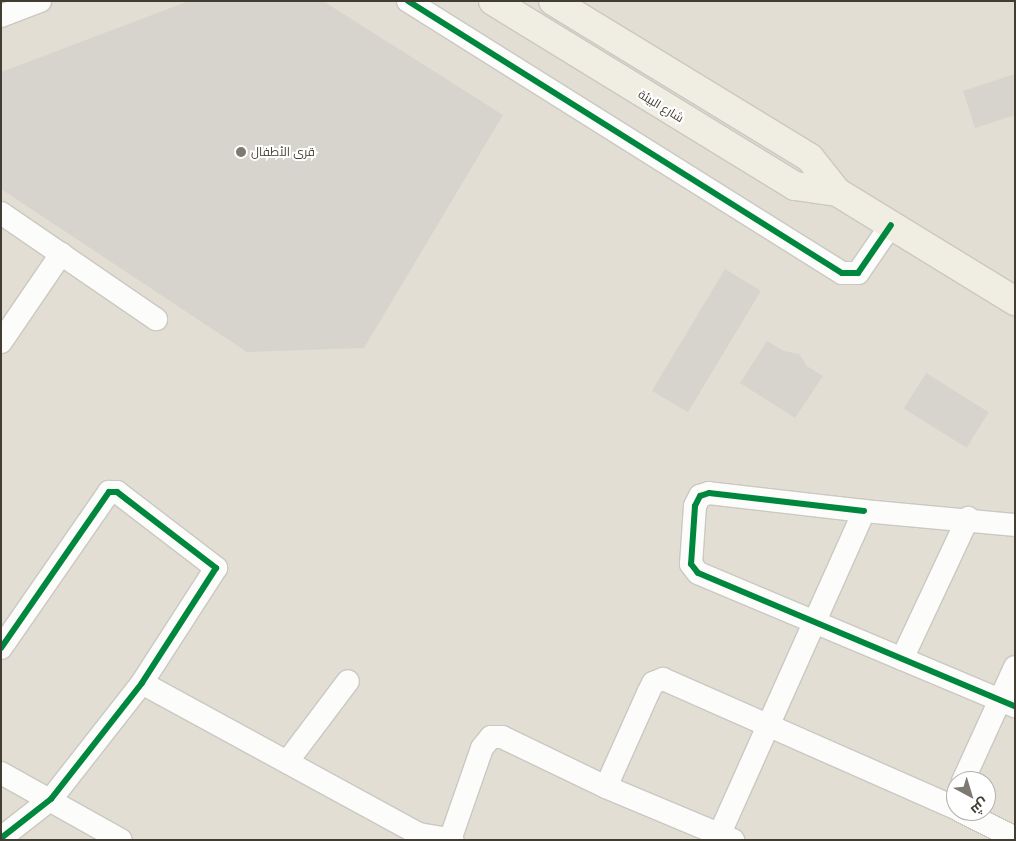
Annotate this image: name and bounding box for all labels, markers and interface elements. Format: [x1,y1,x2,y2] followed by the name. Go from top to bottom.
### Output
[636,87,686,125] street label: شارع البيئة
[251,145,315,159] place label: قرى الأطفال
[235,146,247,158] marker: قرى الأطفال
[946,771,996,821] north arrow
[967,794,993,820] text: ش

